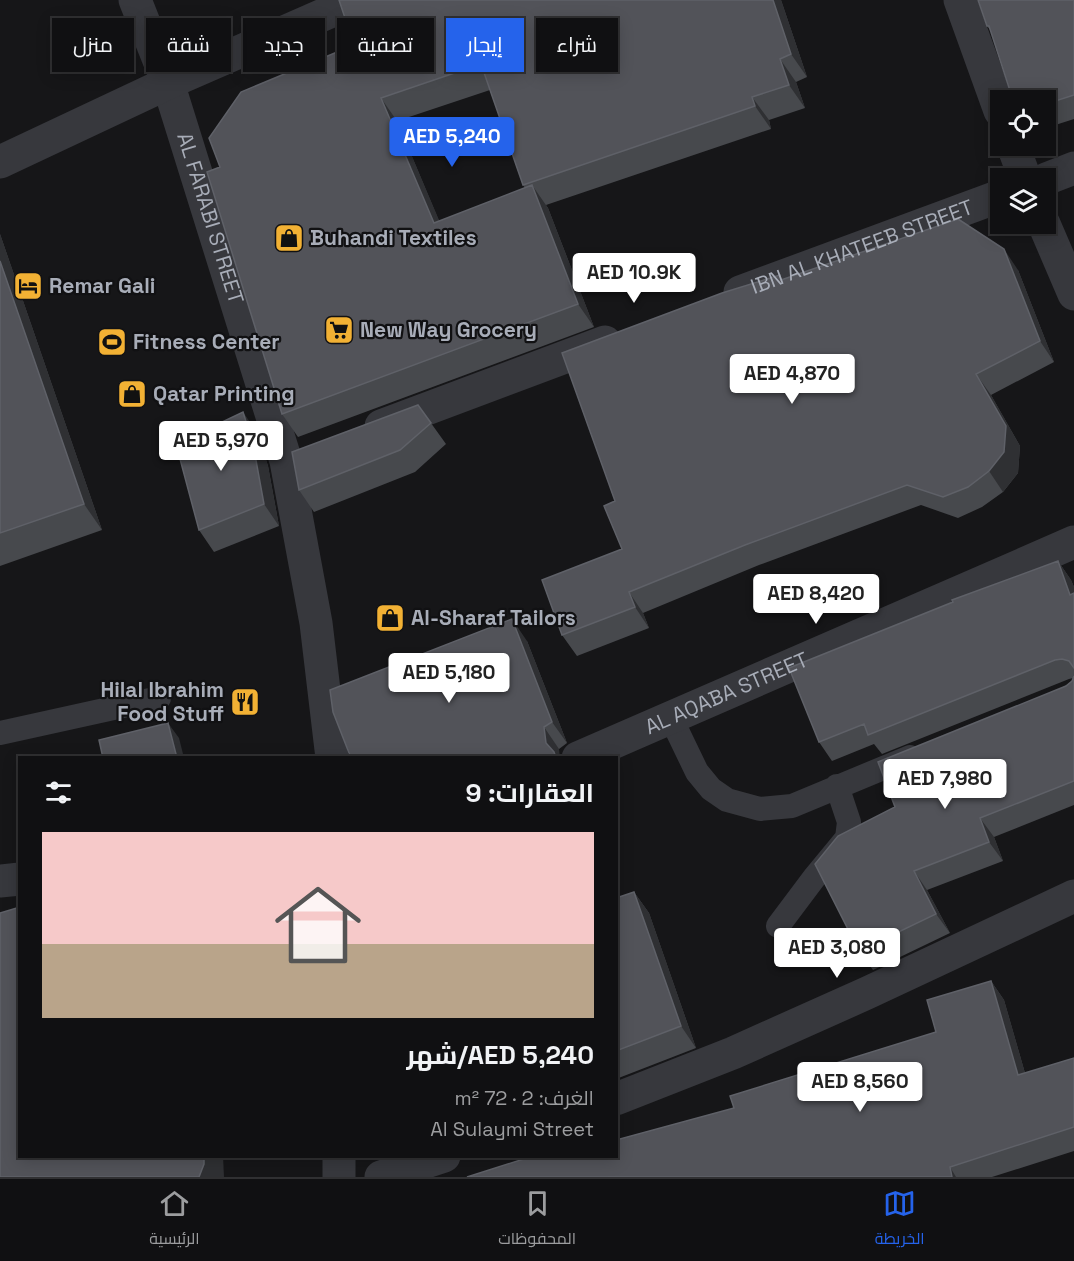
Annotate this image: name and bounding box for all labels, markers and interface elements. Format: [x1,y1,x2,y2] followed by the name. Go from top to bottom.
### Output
[52,18,134,72] chip: منزل
[146,18,231,72] chip: شقة
[243,18,325,72] chip: جديد
[337,18,434,72] chip: تصفية
[446,18,524,72] chip: إيجار
[536,18,618,72] chip: شراء
[990,90,1056,234] map controls
[990,90,1056,156] button: locate
[383,117,521,168] pin: AED 5,240
[403,123,501,149] text: AED 5,240
[171,129,250,307] street label: AL FARABI STREET
[990,168,1056,234] button: layers
[747,193,977,300] street label: IBN AL KHATEEB STREET
[273,222,305,254] shop icon: Buhandi Textiles
[310,224,477,251] place label: Buhandi Textiles
[565,253,703,304] pin: AED 10.9K
[587,259,681,285] text: AED 10.9K
[12,270,44,302] hotel icon: Remar Gali
[49,272,155,299] place label: Remar Gali
[323,314,355,346] supermarket icon: New Way Grocery
[360,316,537,343] place label: New Way Grocery
[96,326,128,358] sports icon: Fitness Center
[133,328,280,355] place label: Fitness Center
[723,354,861,405] pin: AED 4,870
[744,360,840,386] text: AED 4,870
[116,378,148,410] shop icon: Qatar Printing
[153,380,295,407] place label: Qatar Printing
[152,421,290,472] pin: AED 5,970
[173,427,269,453] text: AED 5,970
[747,574,885,625] pin: AED 8,420
[767,580,865,606] text: AED 8,420
[374,602,406,634] shop icon: Al-Sharaf Tailors
[411,604,576,631] place label: Al-Sharaf Tailors
[641,645,812,740] street label: AL AQABA STREET
[380,653,518,704] pin: AED 5,180
[403,659,496,685] text: AED 5,180
[100,676,224,727] place label: Hilal Ibrahim Food Stuff
[229,686,261,718] restaurant icon: Hilal Ibrahim Food Stuff
[876,759,1014,810] pin: AED 7,980
[897,765,993,791] text: AED 7,980
[42,776,75,809] icon: filters
[465,776,594,810] text: العقارات: 9
[264,871,372,979] icon: home
[768,928,906,979] pin: AED 3,080
[788,934,886,960] text: AED 3,080
[407,1038,594,1072] text: AED 5,240/شهر
[791,1062,929,1113] pin: AED 8,560
[811,1068,909,1094] text: AED 8,560
[455,1085,594,1111] text: الغرف: 2 · 72 m²
[430,1116,594,1142] text: Al Sulaymi Street
[149,1187,200,1253] tab: الرئيسية
[498,1187,576,1253] tab: المحفوظات
[875,1187,925,1253] tab: الخريطة

